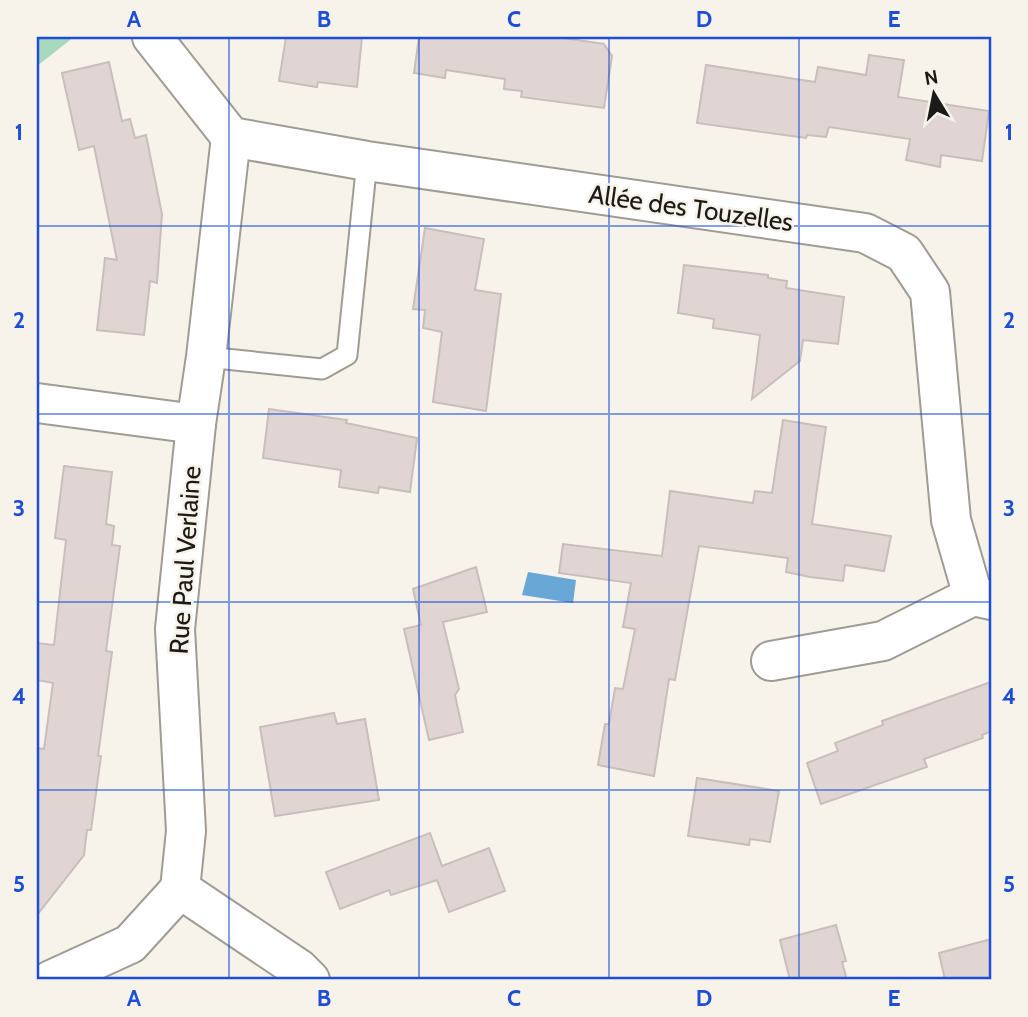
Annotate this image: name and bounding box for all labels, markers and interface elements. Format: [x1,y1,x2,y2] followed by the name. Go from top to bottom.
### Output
[127,5,142,33] text: A
[317,5,331,33] text: B
[507,5,521,33] text: C
[696,5,712,33] text: D
[887,5,901,33] text: E
[898,60,968,130] north arrow
[923,65,940,90] text: N
[15,118,23,146] text: 1
[1005,118,1013,146] text: 1
[587,178,795,238] street label: Allée des Touzelles
[13,306,25,334] text: 2
[1003,306,1015,334] text: 2
[162,465,208,655] street label: Rue Paul Verlaine
[13,494,25,522] text: 3
[1003,494,1015,522] text: 3
[12,682,26,710] text: 4
[1002,682,1016,710] text: 4
[13,870,25,898] text: 5
[1003,870,1015,898] text: 5
[127,984,142,1012] text: A
[317,984,331,1012] text: B
[507,984,521,1012] text: C
[696,984,712,1012] text: D
[887,984,901,1012] text: E

